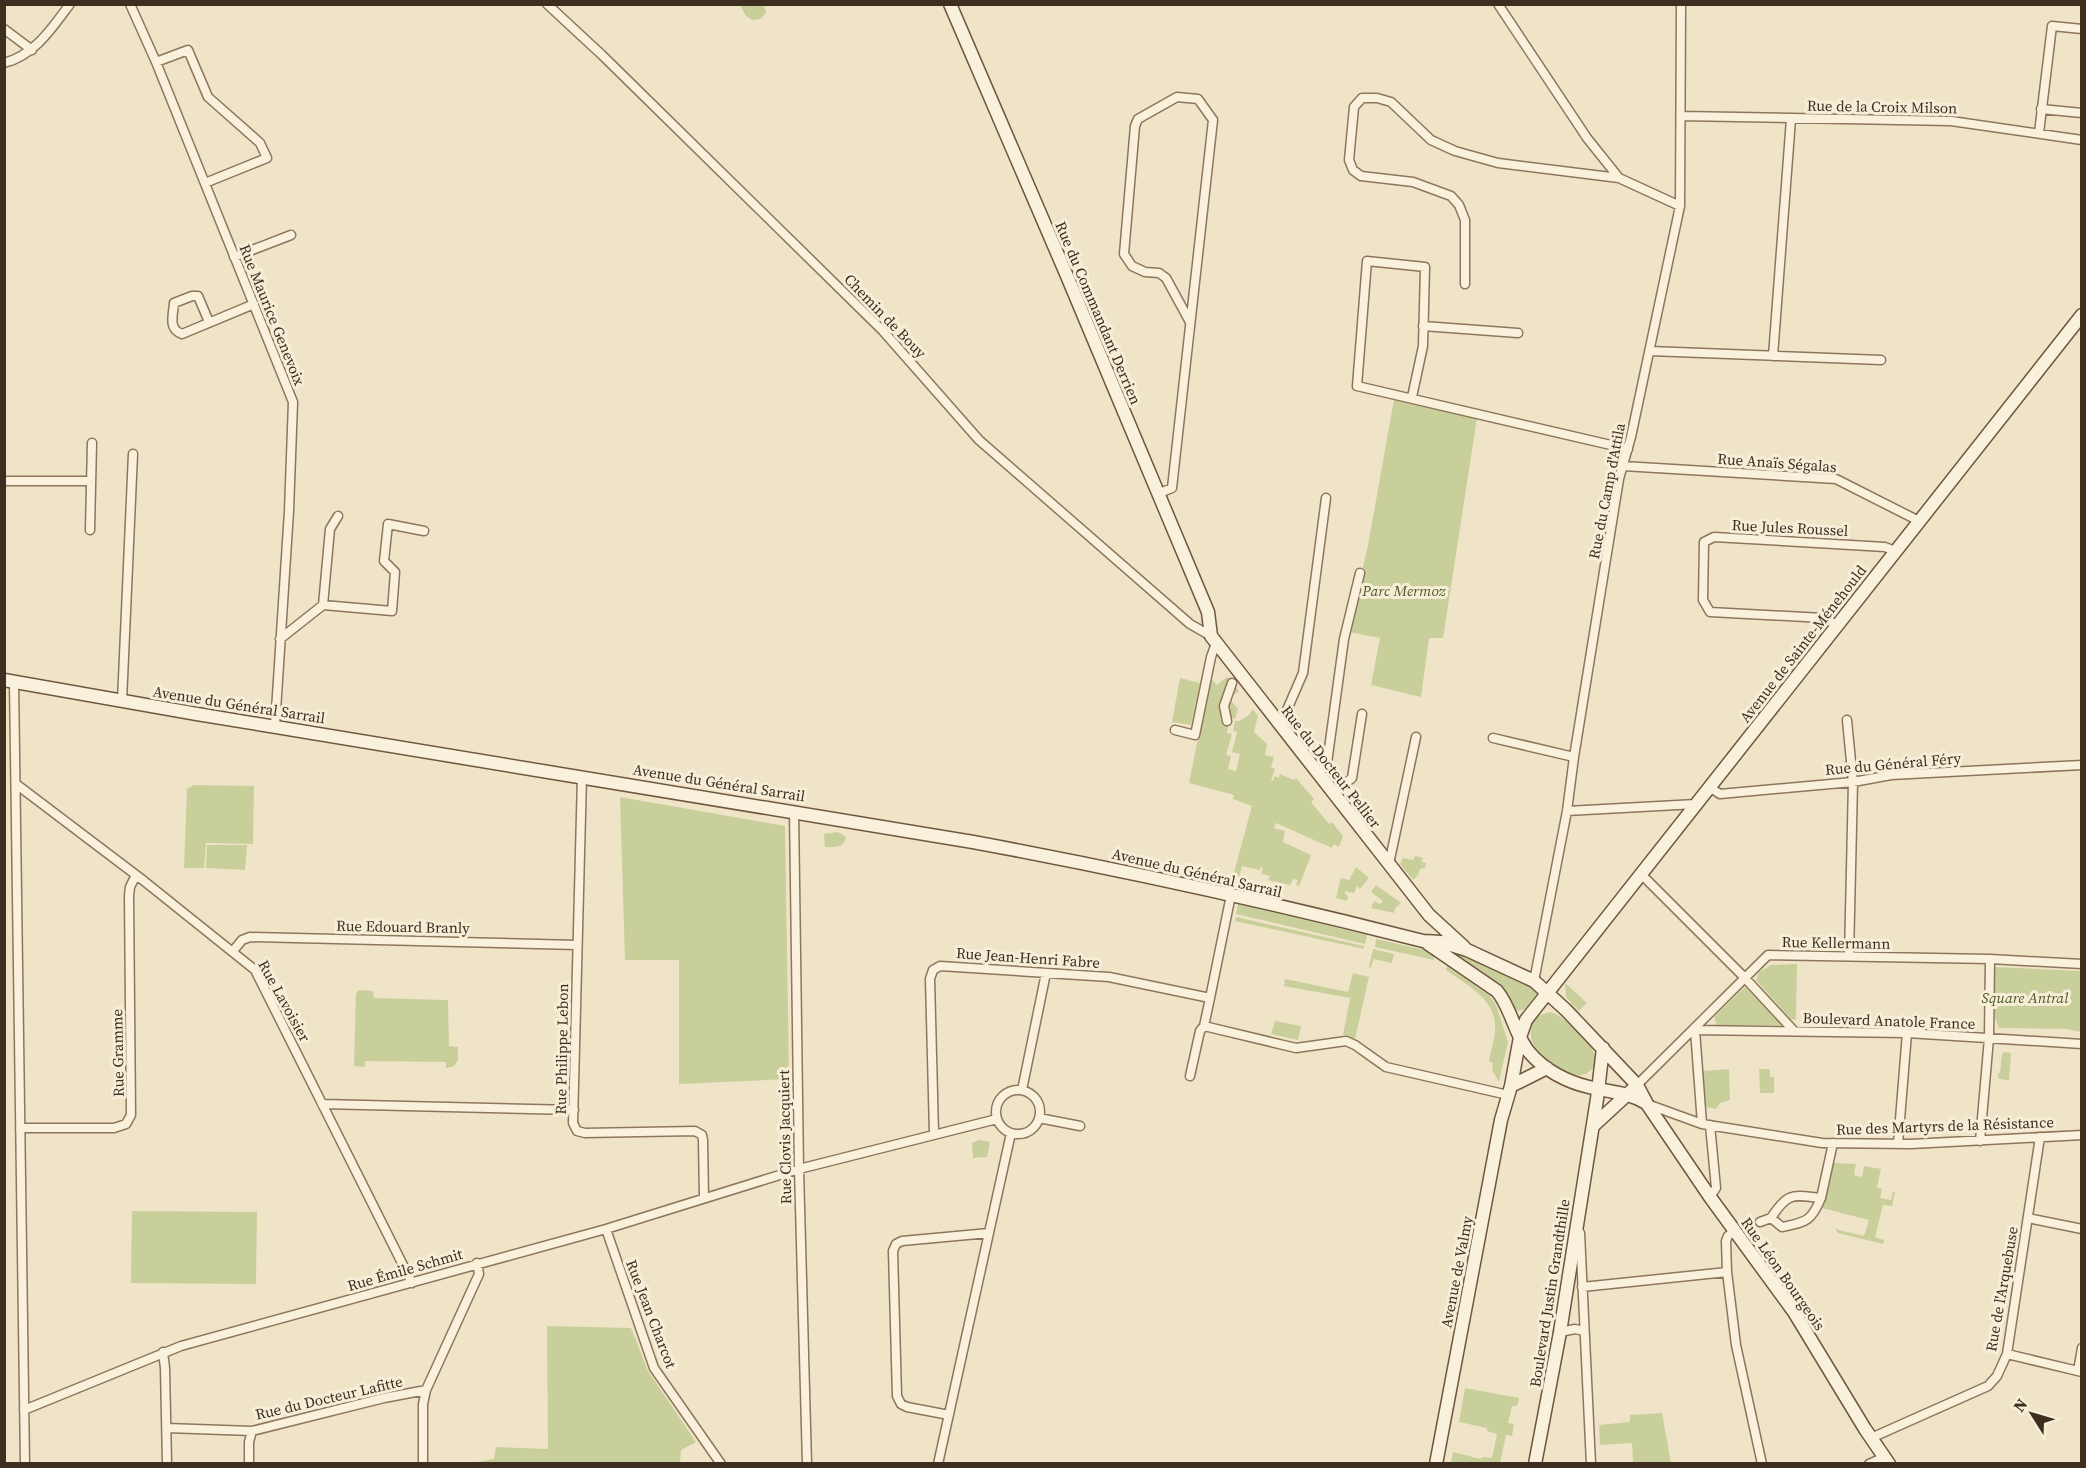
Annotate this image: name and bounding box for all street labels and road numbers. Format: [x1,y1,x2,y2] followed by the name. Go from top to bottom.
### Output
[1807,95,1957,118] street label: Rue de la Croix Milson
[1050,218,1147,407] street label: Rue du Commandant Derrien
[235,241,310,389] street label: Rue Maurice Genevoix
[840,269,931,363] street label: Chemin de Bouy
[1583,421,1630,561] street label: Rue du Camp d'Attila
[1717,448,1837,477] street label: Rue Anaïs Ségalas
[1731,514,1849,541] street label: Rue Jules Roussel
[1734,560,1871,727] street label: Avenue de Sainte-Ménehould
[151,681,327,729] street label: Avenue du Général Sarrail
[1277,701,1386,833] street label: Rue du Docteur Pellier
[1824,747,1962,780] street label: Rue du Général Féry
[631,759,807,807] street label: Avenue du Général Sarrail
[1110,843,1285,902] street label: Avenue du Général Sarrail
[336,915,470,938] street label: Rue Edouard Branly
[1781,931,1891,954] street label: Rue Kellermann
[955,942,1101,973] street label: Rue Jean-Henri Fabre
[253,956,316,1046] street label: Rue Lavoisier
[550,983,573,1115] street label: Rue Philippe Lebon
[1802,1007,1976,1034] street label: Boulevard Anatole France
[106,1008,129,1097] street label: Rue Gramme
[773,1069,796,1204] street label: Rue Clovis Jacquiert
[1836,1111,2055,1140] street label: Rue des Martyrs de la Résistance
[1524,1197,1575,1388] street label: Boulevard Justin Grandthille
[1736,1213,1830,1334] street label: Rue Léon Bourgeois
[1435,1214,1478,1330] street label: Avenue de Valmy
[1980,1224,2023,1353] street label: Rue de l'Arquebuse
[345,1243,465,1296] street label: Rue Émile Schmit
[621,1256,682,1371] street label: Rue Jean Charcot
[253,1370,405,1425] street label: Rue du Docteur Lafitte

